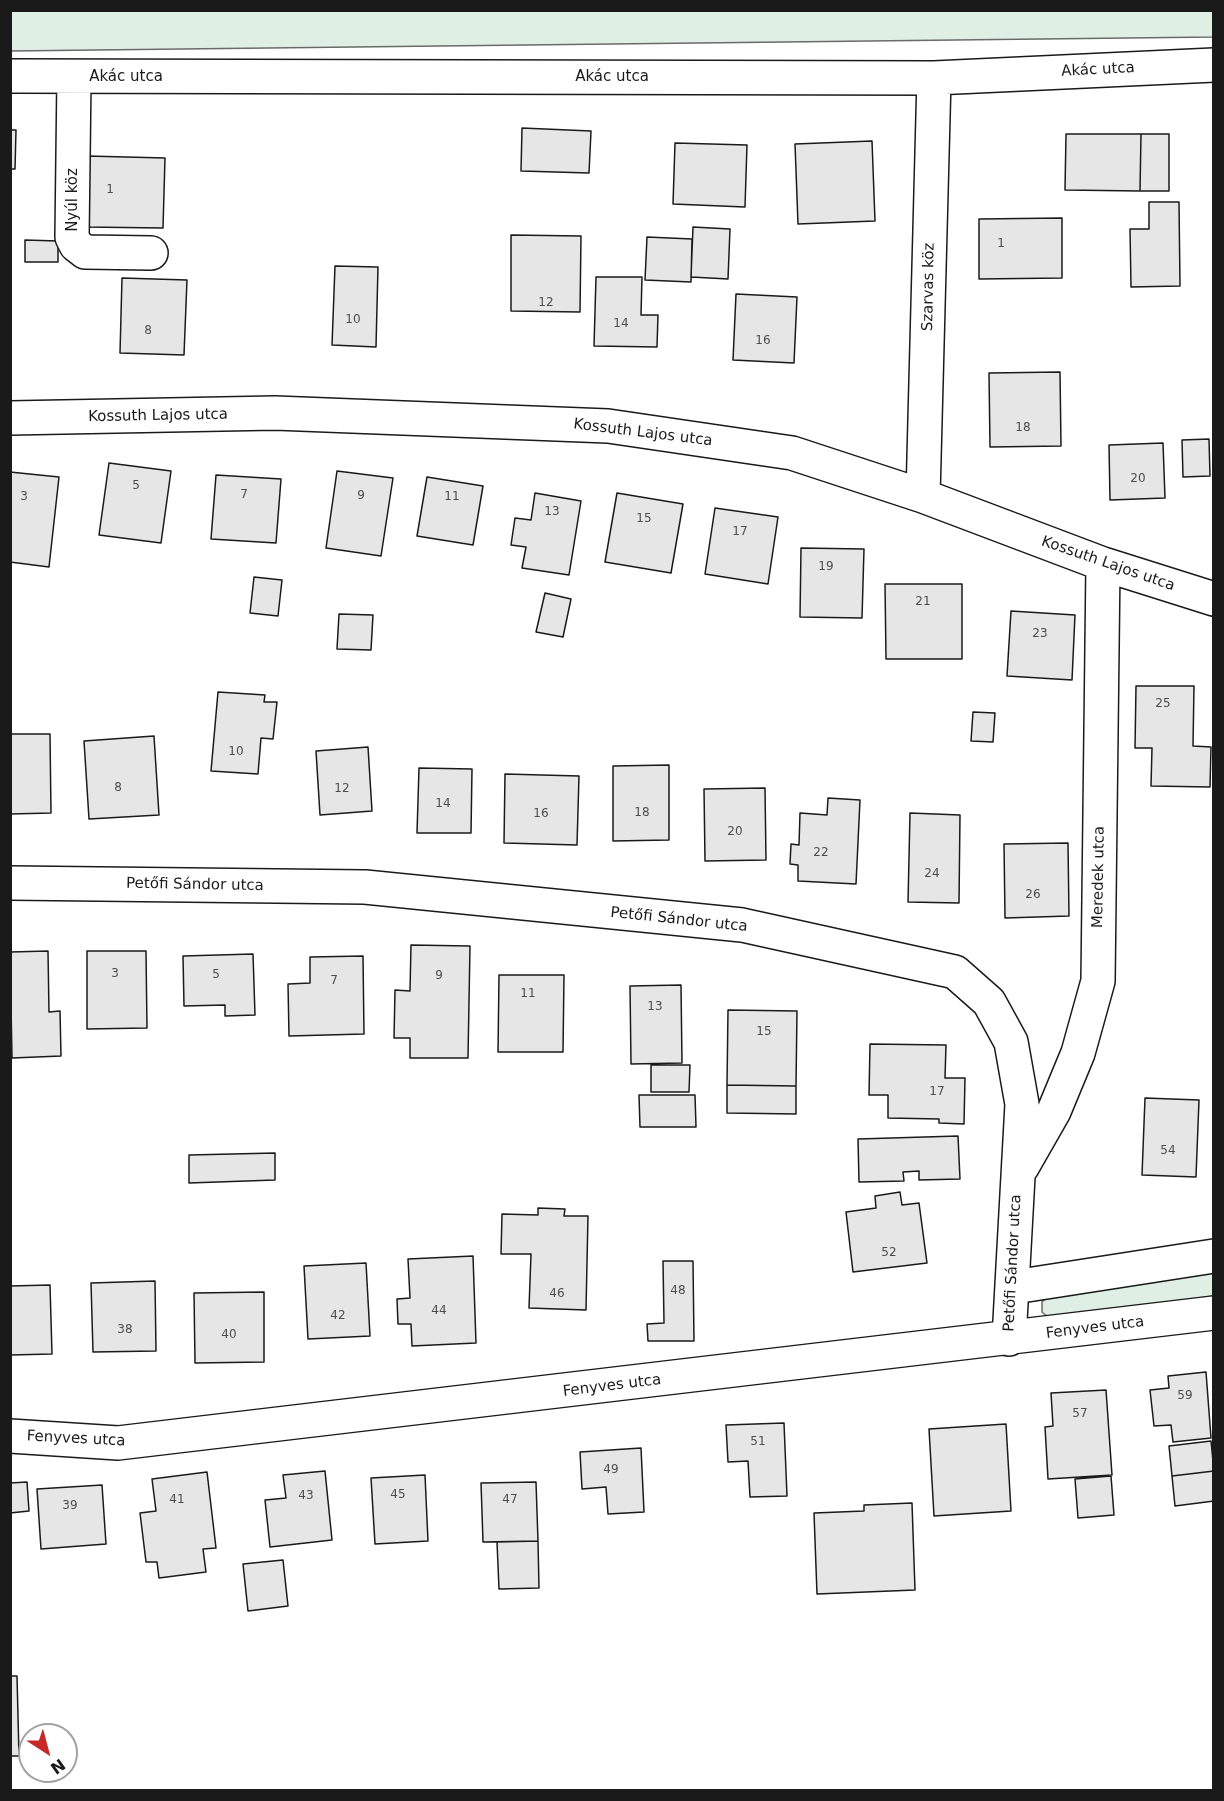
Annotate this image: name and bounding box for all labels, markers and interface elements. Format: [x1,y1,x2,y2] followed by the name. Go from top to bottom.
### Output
[1061,59,1135,81] street label: Akác utca
[89,68,163,86] street label: Akác utca
[575,68,649,86] street label: Akác utca
[64,168,82,232] street label: Nyúl köz
[106,183,114,197] house number: 1
[997,237,1005,251] house number: 1
[919,243,939,331] street label: Szarvas köz
[538,296,554,310] house number: 12
[345,313,361,327] house number: 10
[613,317,629,331] house number: 14
[144,324,152,338] house number: 8
[755,334,771,348] house number: 16
[88,406,228,426] street label: Kossuth Lajos utca
[572,416,714,450] street label: Kossuth Lajos utca
[1015,421,1031,435] house number: 18
[1130,472,1146,486] house number: 20
[132,479,140,493] house number: 5
[240,488,248,502] house number: 7
[357,489,365,503] house number: 9
[20,490,28,504] house number: 3
[444,490,460,504] house number: 11
[544,505,560,519] house number: 13
[636,512,652,526] house number: 15
[732,525,748,539] house number: 17
[1039,533,1177,595] street label: Kossuth Lajos utca
[818,560,834,574] house number: 19
[915,595,931,609] house number: 21
[1032,627,1048,641] house number: 23
[1155,697,1171,711] house number: 25
[228,745,244,759] house number: 10
[114,781,122,795] house number: 8
[334,782,350,796] house number: 12
[435,797,451,811] house number: 14
[634,806,650,820] house number: 18
[533,807,549,821] house number: 16
[727,825,743,839] house number: 20
[1089,826,1109,928] street label: Meredek utca
[813,846,829,860] house number: 22
[924,867,940,881] house number: 24
[126,875,264,895] street label: Petőfi Sándor utca
[1025,888,1041,902] house number: 26
[610,904,748,936] street label: Petőfi Sándor utca
[111,967,119,981] house number: 3
[212,968,220,982] house number: 5
[435,969,443,983] house number: 9
[330,974,338,988] house number: 7
[520,987,536,1001] house number: 11
[647,1000,663,1014] house number: 13
[756,1025,772,1039] house number: 15
[929,1085,945,1099] house number: 17
[1160,1144,1176,1158] house number: 54
[1000,1194,1026,1332] street label: Petőfi Sándor utca
[881,1246,897,1260] house number: 52
[670,1284,686,1298] house number: 48
[549,1287,565,1301] house number: 46
[431,1304,447,1318] house number: 44
[330,1309,346,1323] house number: 42
[1045,1313,1145,1343] street label: Fenyves utca
[117,1323,133,1337] house number: 38
[221,1328,237,1342] house number: 40
[562,1371,662,1401] street label: Fenyves utca
[1177,1389,1193,1403] house number: 59
[1072,1407,1088,1421] house number: 57
[26,1427,126,1451] street label: Fenyves utca
[750,1435,766,1449] house number: 51
[603,1463,619,1477] house number: 49
[390,1488,406,1502] house number: 45
[298,1489,314,1503] house number: 43
[169,1493,185,1507] house number: 41
[502,1493,518,1507] house number: 47
[62,1499,78,1513] house number: 39
[18,1723,78,1783] north arrow
[47,1755,69,1778] text: N

